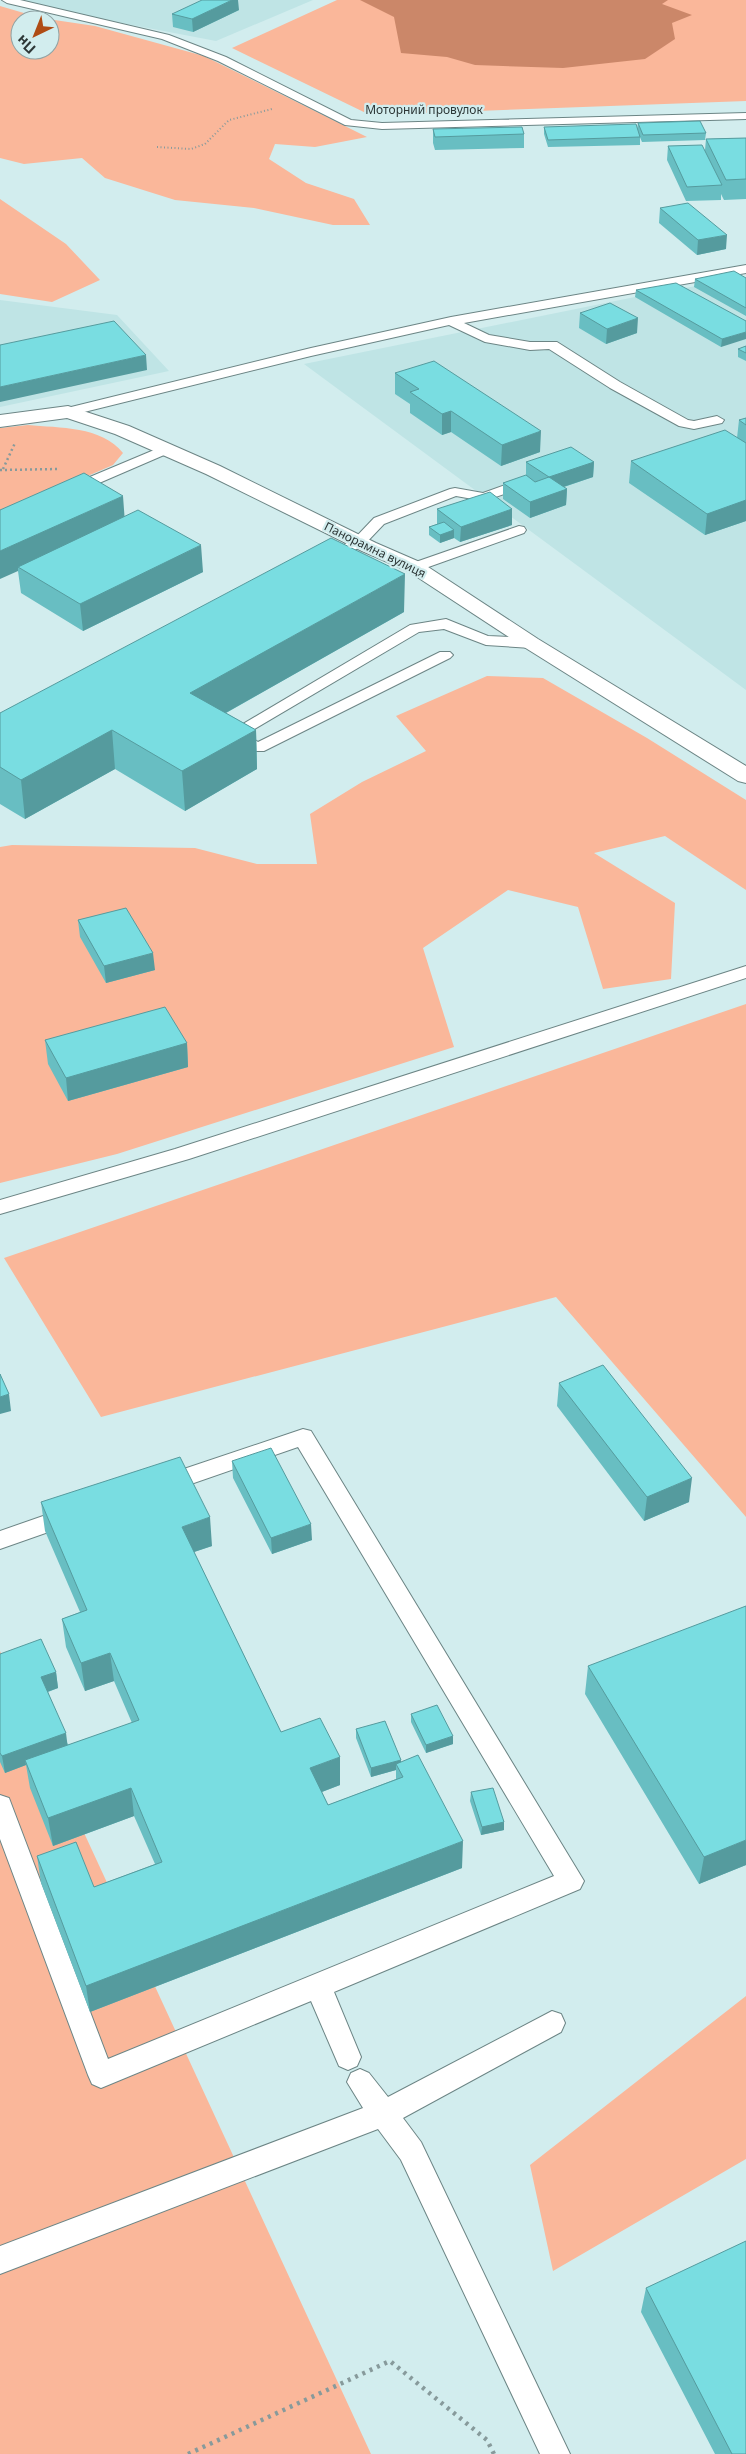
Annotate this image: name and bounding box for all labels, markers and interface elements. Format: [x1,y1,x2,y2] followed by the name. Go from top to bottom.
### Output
[10,10,60,60] north arrow
[12,31,40,59] text: Пн
[365,101,483,118] street label: Моторний провулок
[322,518,429,582] street label: Панорамна вулиця

